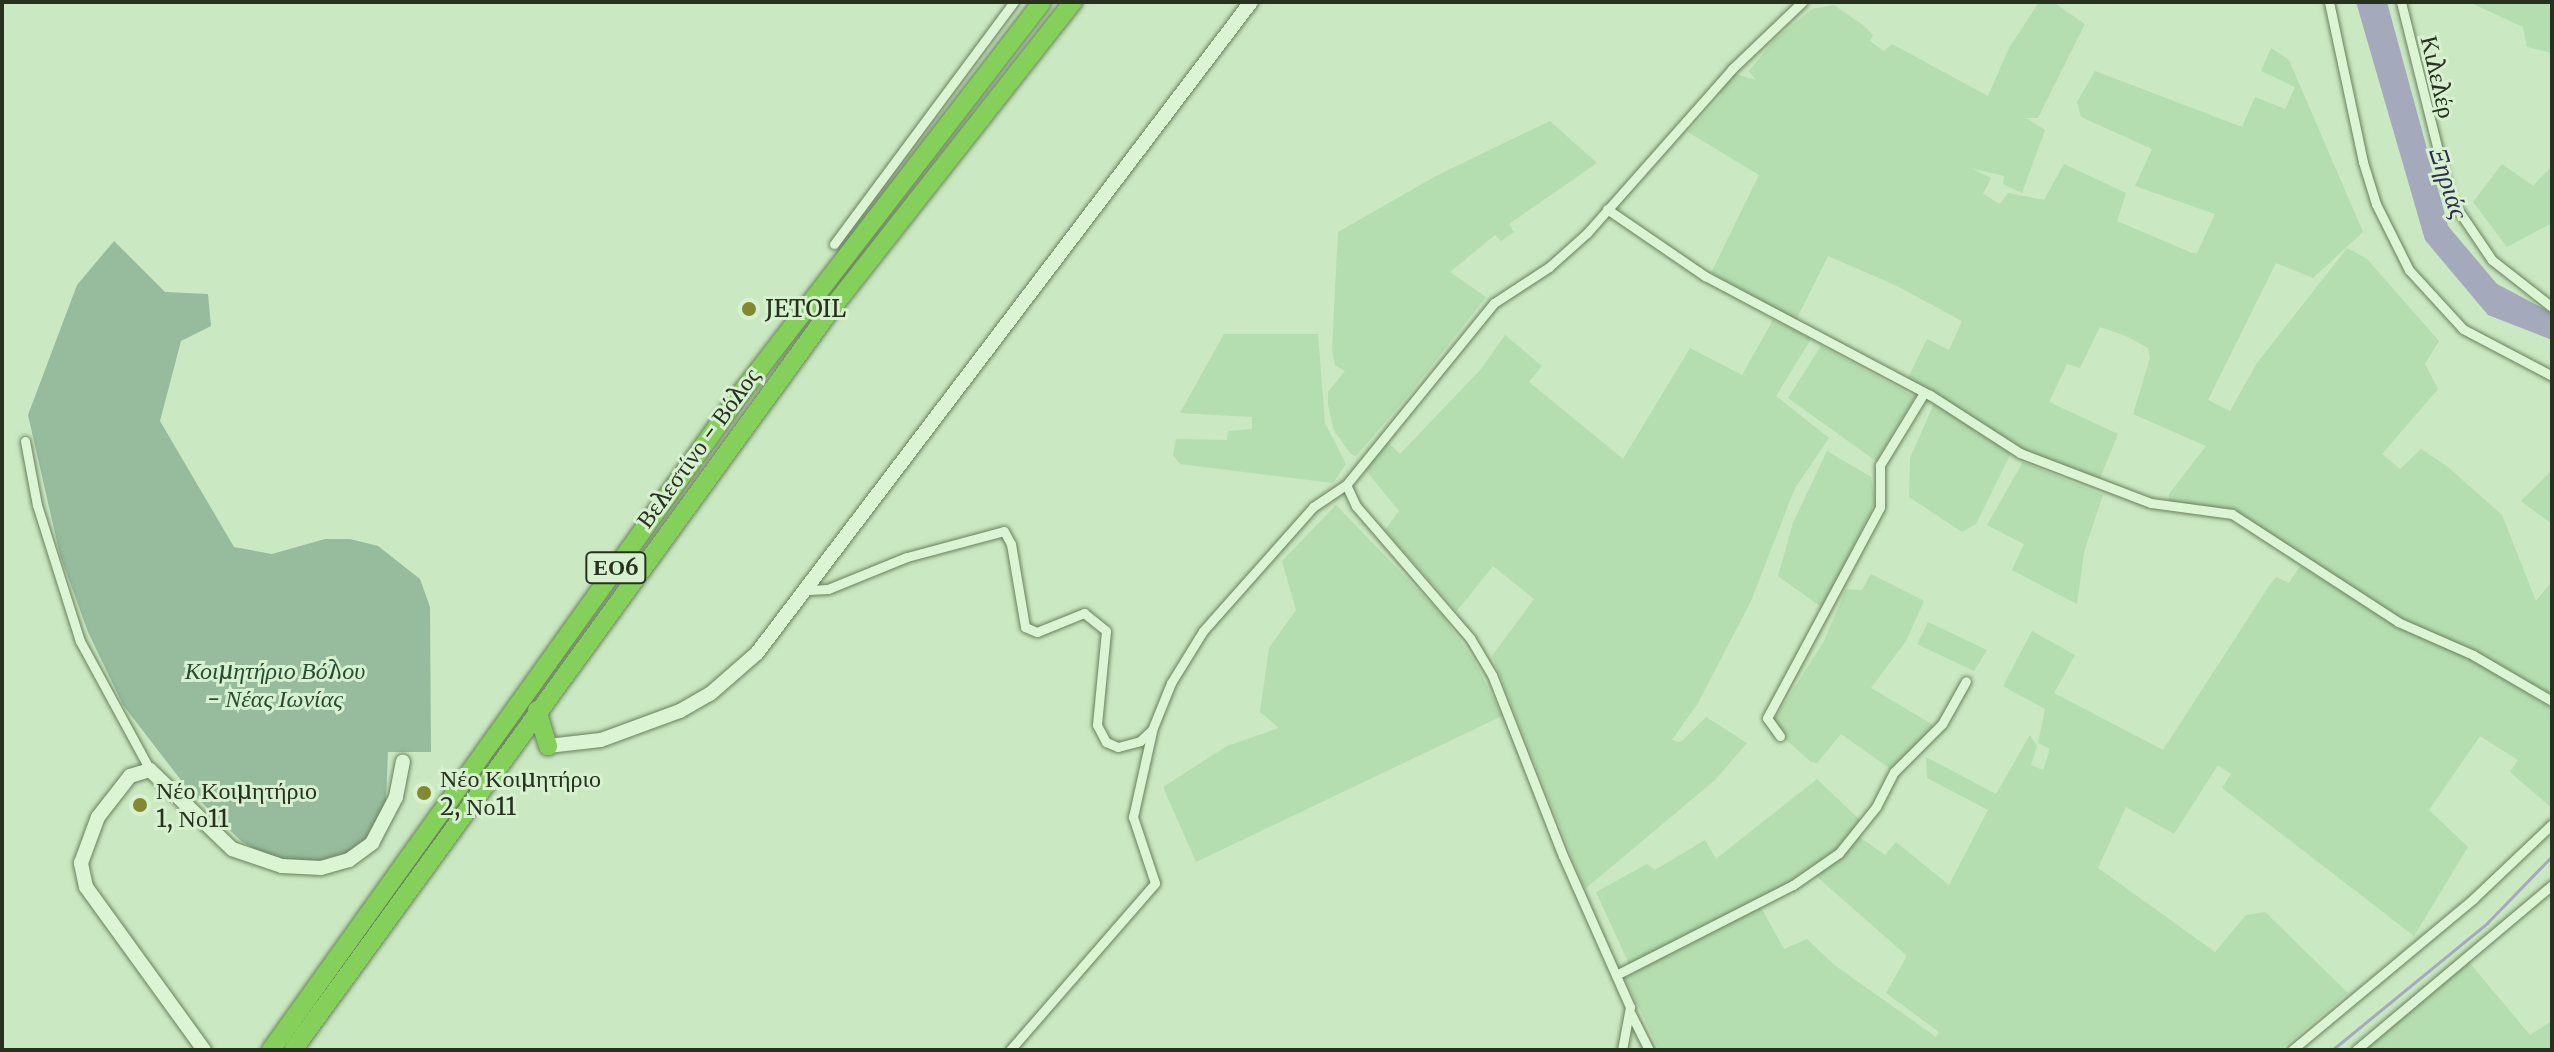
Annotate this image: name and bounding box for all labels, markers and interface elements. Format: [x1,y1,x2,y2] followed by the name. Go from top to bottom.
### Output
[2415,33,2461,121] street label: Κιλελέρ
[2423,143,2475,223] water label: Ξηριάς
[765,295,846,323] place label: JETOIL
[740,300,758,318] marker: JETOIL
[630,362,766,534] street label: Βελεστίνο - Βόλος
[584,550,648,586] road number: ΕΟ6
[185,657,365,713] park label: Κοιμητήριο Βόλου - Νέας Ιωνίας
[440,765,601,821] place label: Νέο Κοιμητήριο 2, Νο11
[156,777,317,833] place label: Νέο Κοιμητήριο 1, Νο11
[415,784,433,802] marker: Νέο Κοιμητήριο 2, Νο11
[131,796,149,814] marker: Νέο Κοιμητήριο 1, Νο11

